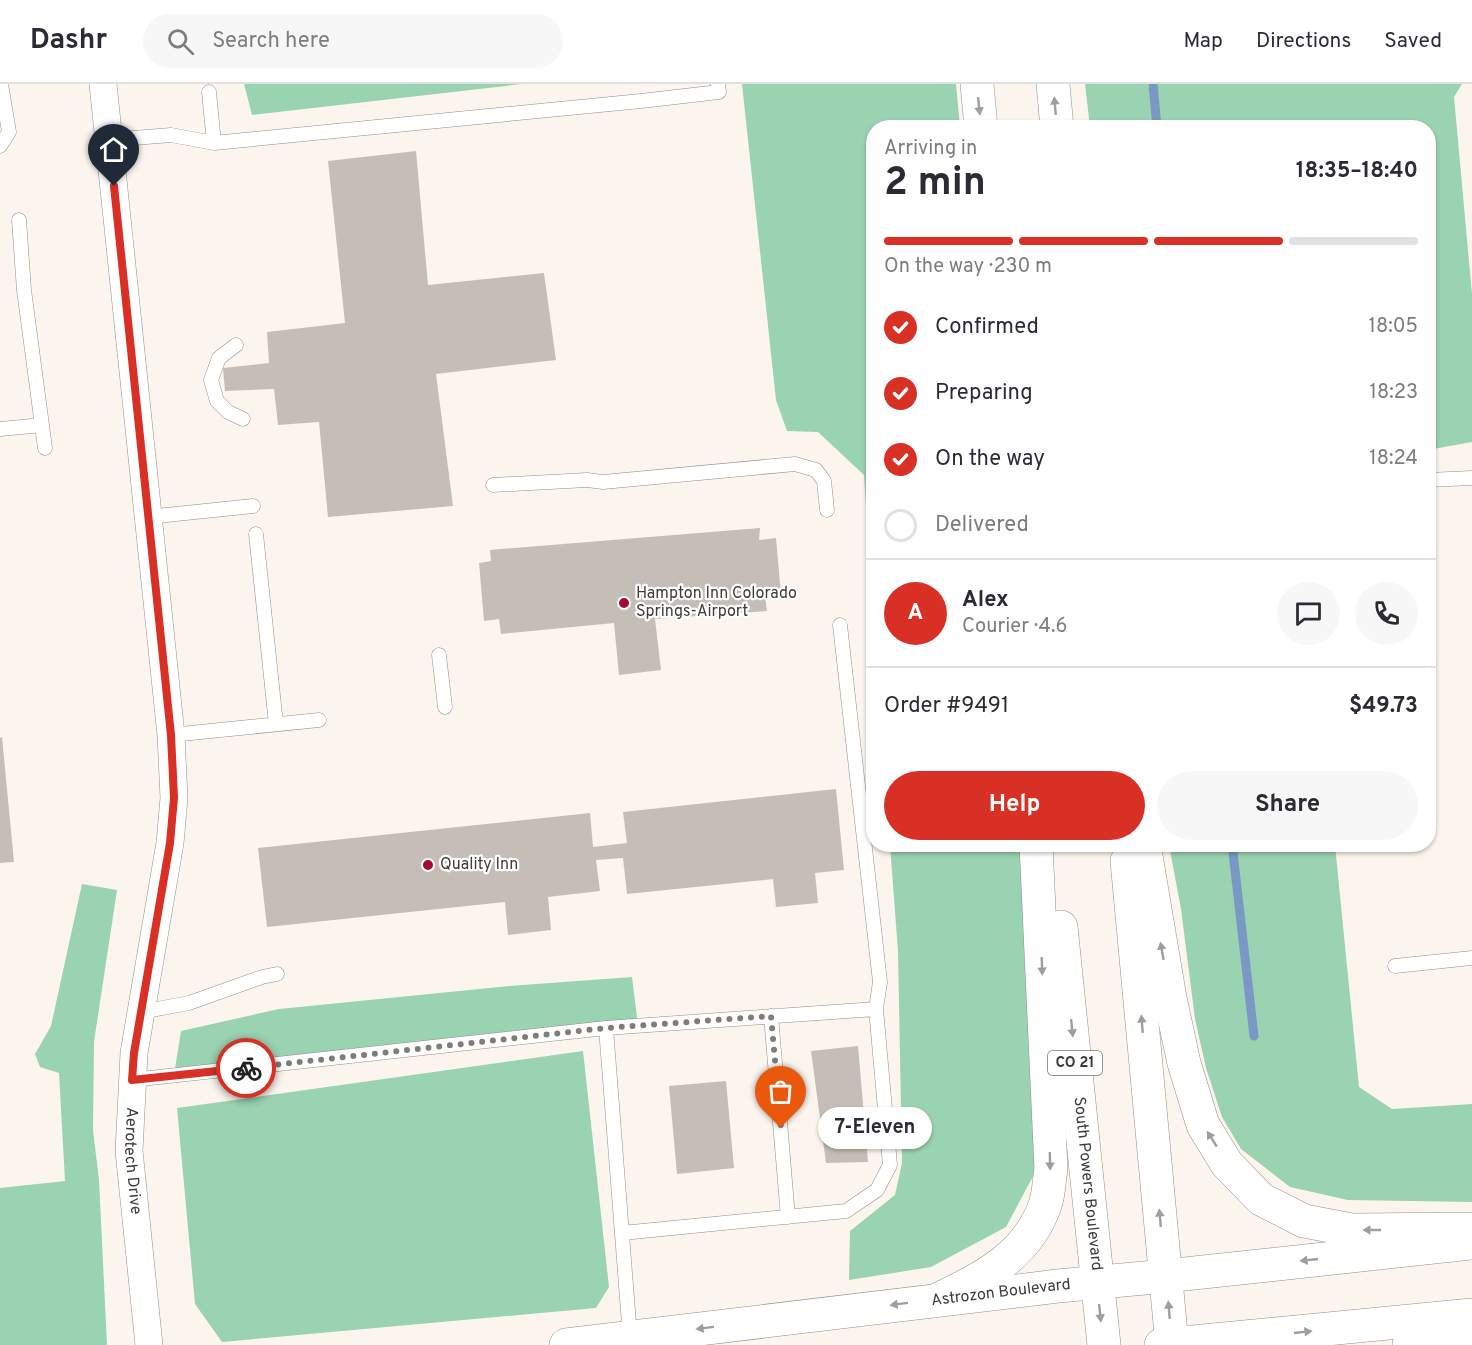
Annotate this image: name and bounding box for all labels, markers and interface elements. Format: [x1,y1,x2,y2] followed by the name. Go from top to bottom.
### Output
[143,14,563,68] search box
[30,23,107,59] text: Dashr
[164,25,197,58] icon: search
[212,28,330,55] text: Search here
[1183,28,1223,55] text: Map
[1256,28,1351,55] text: Directions
[1384,28,1442,55] text: Saved
[974,96,984,115] one-way arrow
[1050,96,1060,115] one-way arrow
[88,124,139,186] pin
[97,133,130,166] icon: home
[884,136,977,162] text: Arriving in
[1296,158,1418,185] text: 18:35–18:40
[884,160,986,209] text: 2 min
[884,254,1052,280] text: On the way · 230 m
[884,311,917,344] icon: check
[935,314,1039,341] text: Confirmed
[1369,314,1418,340] text: 18:05
[884,377,917,410] icon: check
[935,380,1033,407] text: Preparing
[1370,380,1418,406] text: 18:23
[884,443,917,476] icon: check
[935,446,1045,473] text: On the way
[1369,446,1418,472] text: 18:24
[935,512,1029,539] text: Delivered
[1277,582,1340,645] button: chat
[1355,582,1418,645] button: phone
[636,584,797,622] place label: Hampton Inn Colorado Springs-Airport
[962,587,1009,614] text: Alex
[617,596,631,610] marker: Hampton Inn Colorado Springs-Airport
[908,600,923,627] text: A
[962,614,1067,640] text: Courier · 4.6
[884,693,1009,720] text: Order #9491
[1349,693,1418,720] text: $49.73
[884,771,1145,840] button: Help
[1157,771,1418,840] button: Share
[440,855,518,875] place label: Quality Inn
[421,858,435,872] marker: Quality Inn
[1157,942,1166,961] one-way arrow
[1038,956,1047,975] one-way arrow
[1137,1014,1147,1033] one-way arrow
[1067,1019,1077,1038] one-way arrow
[216,1038,276,1098] courier
[1048,1051,1102,1075] road number: CO 21
[230,1052,263,1085] icon: bike
[755,1066,806,1128] pin
[764,1075,797,1108] icon: bag
[1069,1096,1106,1271] street label: South Powers Boulevard
[119,1107,145,1216] street label: Aerotech Drive
[817,1107,931,1149] callout: 7-Eleven
[835,1115,915,1141] text: 7-Eleven
[1206,1131,1217,1147] one-way arrow
[1045,1151,1055,1170] one-way arrow
[1155,1208,1165,1227] one-way arrow
[1362,1225,1381,1235] one-way arrow
[1300,1255,1319,1265] one-way arrow
[930,1275,1071,1311] street label: Astrozon Boulevard
[889,1299,908,1309] one-way arrow
[1164,1301,1174,1320] one-way arrow
[1095,1304,1105,1323] one-way arrow
[696,1323,715,1333] one-way arrow
[1294,1327,1313,1337] one-way arrow

